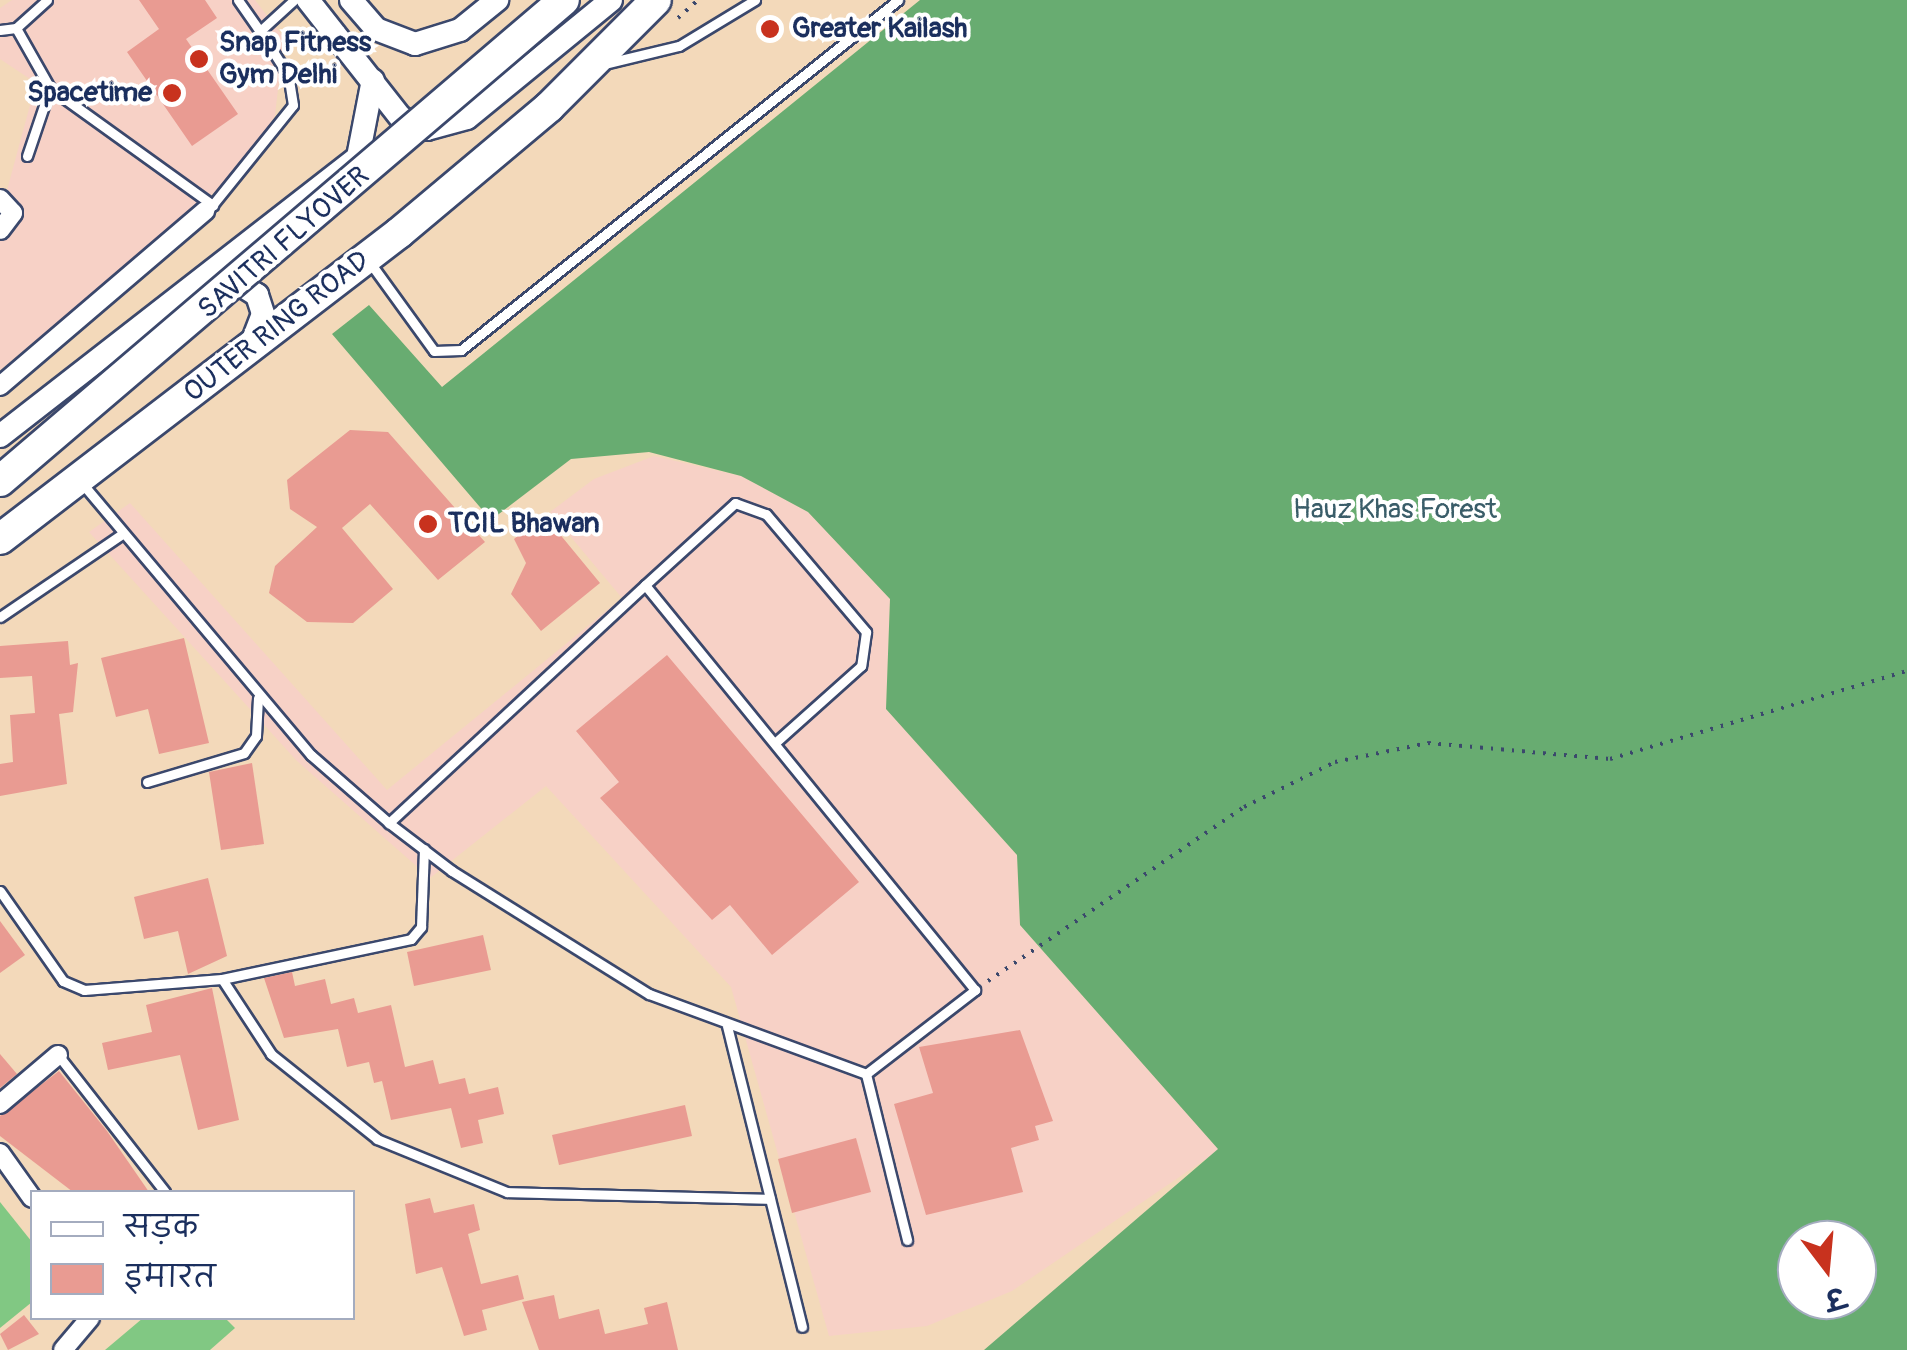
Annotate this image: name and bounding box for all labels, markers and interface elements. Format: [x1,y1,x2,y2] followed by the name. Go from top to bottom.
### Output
[792,12,967,46] place label: Greater Kailash
[757,16,783,42] marker: Greater Kailash
[219,26,371,92] place label: Snap Fitness Gym Delhi
[188,48,210,70] marker: Snap Fitness Gym Delhi
[27,76,152,110] place label: Spacetime
[161,82,183,104] marker: Spacetime
[192,160,376,326] street label: SAVITRI FLYOVER
[178,244,376,410] street label: OUTER RING ROAD
[1293,493,1497,527] park label: Hauz Khas Forest
[448,507,600,541] place label: TCIL Bhawan
[417,513,439,535] marker: TCIL Bhawan
[30,1190,355,1320] legend
[124,1209,198,1246] text: सड़क
[1777,1220,1877,1320] north arrow
[124,1259,216,1296] text: इमारत
[1821,1278,1849,1317] text: उ

